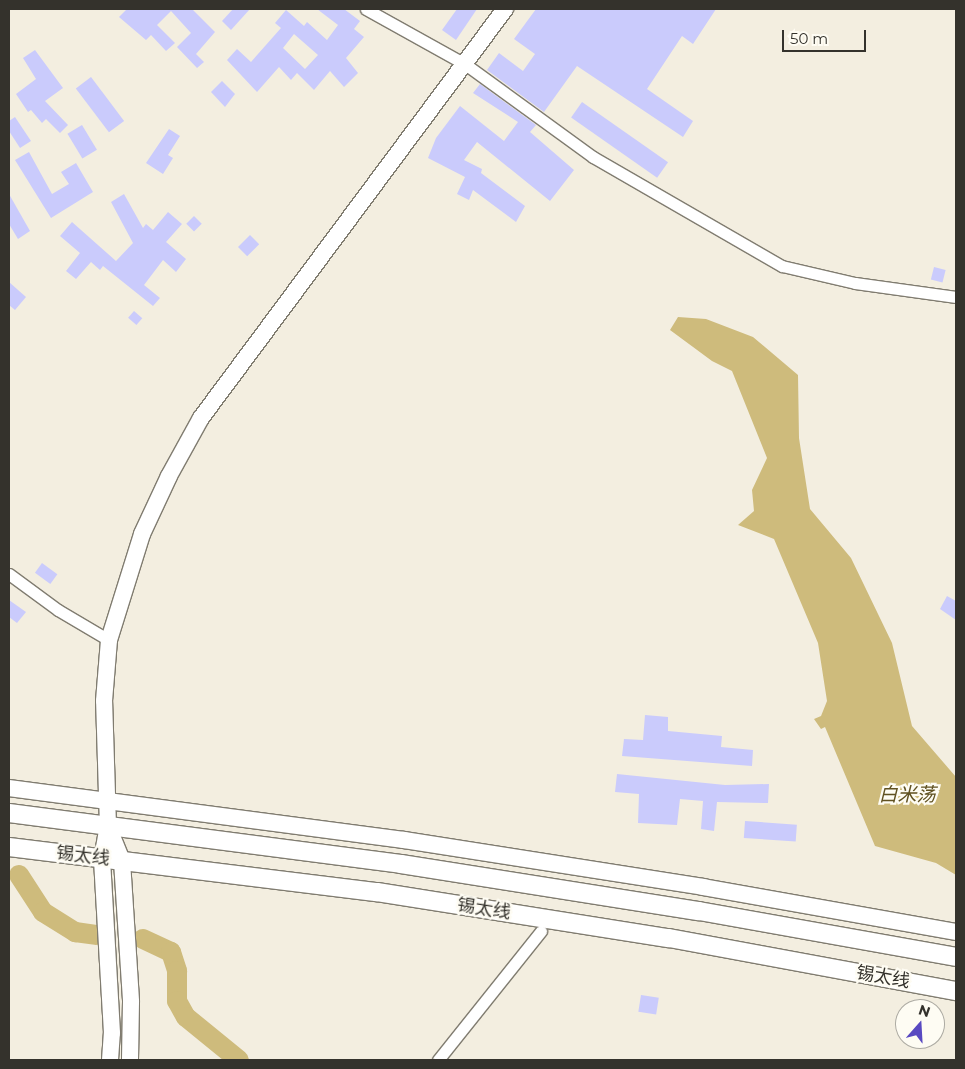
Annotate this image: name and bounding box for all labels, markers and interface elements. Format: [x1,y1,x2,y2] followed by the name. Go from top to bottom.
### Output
[785,20,869,52] scale bar
[790,29,828,48] text: 50 m
[879,784,935,806] water label: 白米荡
[55,842,111,870] street label: 锡太线
[456,894,512,924] street label: 锡太线
[855,962,911,992] street label: 锡太线
[895,999,945,1049] north arrow
[916,1000,933,1021] text: N

